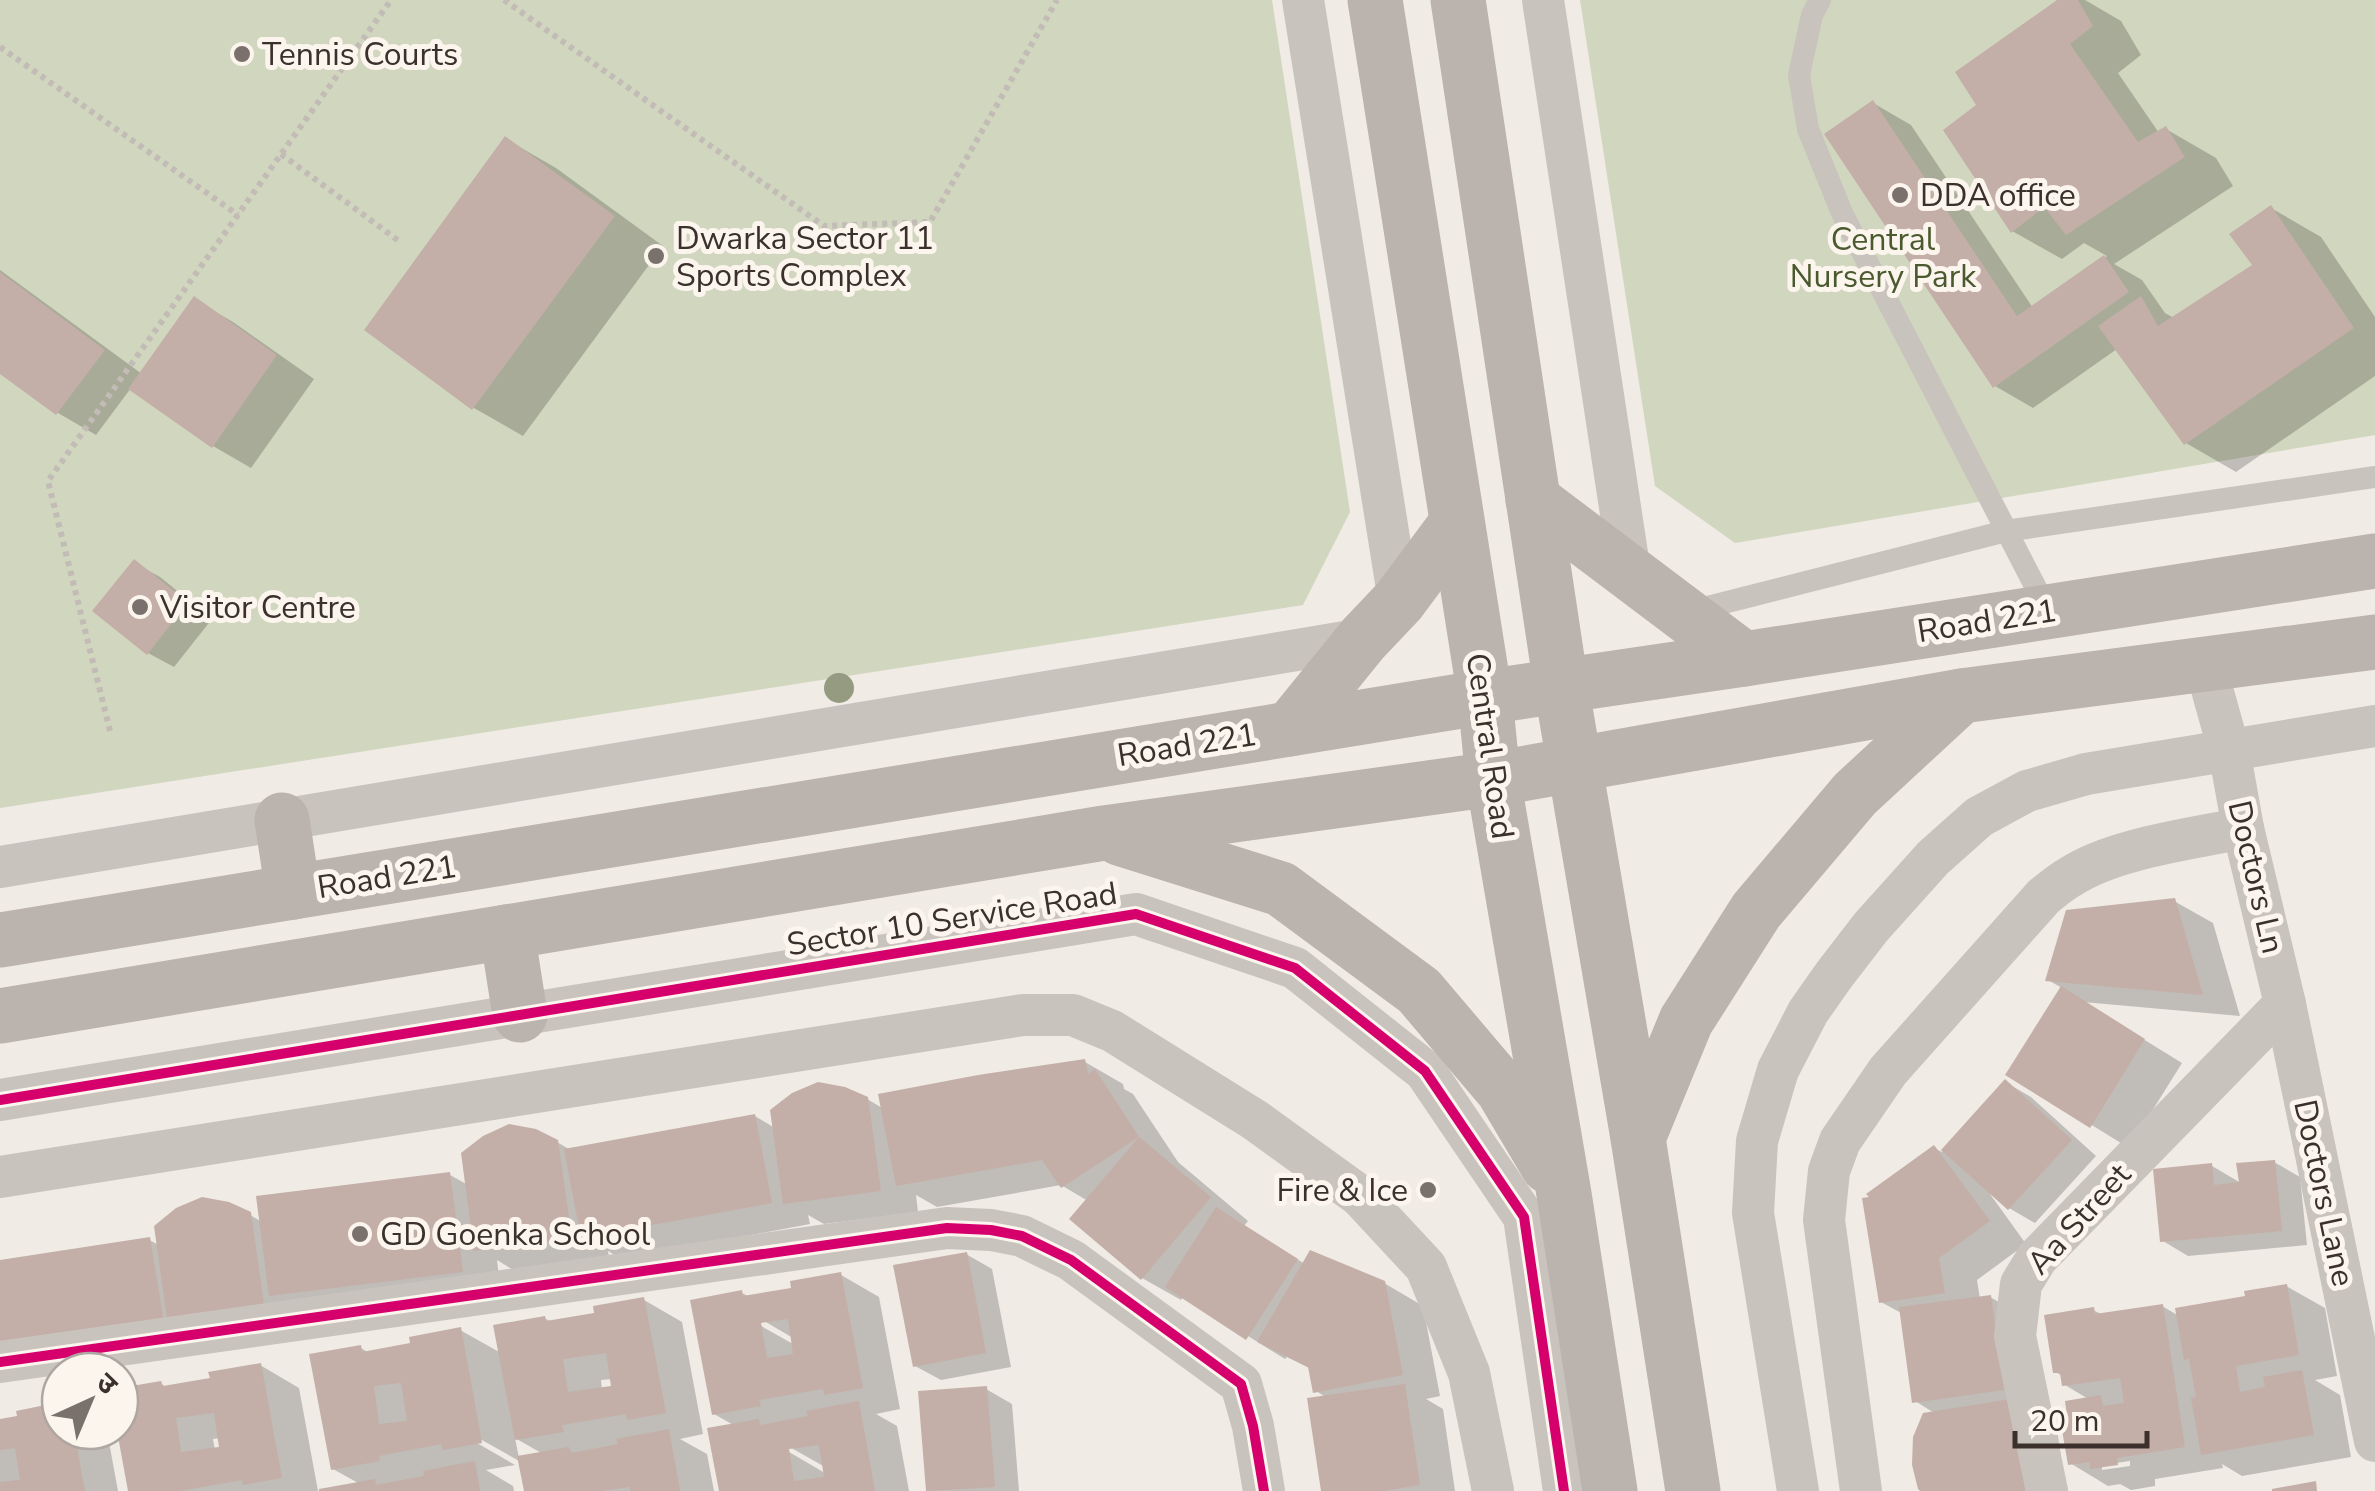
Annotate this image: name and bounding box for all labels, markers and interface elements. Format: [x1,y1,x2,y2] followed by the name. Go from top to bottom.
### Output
[262,33,458,76] place label: Tennis Courts
[231,43,253,65] marker: Tennis Courts
[1920,174,2076,217] place label: DDA office
[1889,184,1911,206] marker: DDA office
[676,217,934,297] place label: Dwarka Sector 11 Sports Complex
[1790,218,1977,298] park label: Central Nursery Park
[645,245,667,267] marker: Dwarka Sector 11 Sports Complex
[159,586,356,629] place label: Visitor Centre
[1914,589,2060,653] street label: Road 221
[129,596,151,618] marker: Visitor Centre
[1456,650,1524,842] street label: Central Road
[1114,713,1260,777] street label: Road 221
[2218,796,2294,958] street label: Doctors Ln
[314,845,460,909] street label: Road 221
[784,872,1120,966] street label: Sector 10 Service Road
[2283,1096,2365,1290] street label: Doctors Lane
[2018,1154,2141,1284] street label: Aa Street
[1276,1169,1408,1212] place label: Fire & Ice
[1417,1179,1439,1201] marker: Fire & Ice
[380,1213,651,1256] place label: GD Goenka School
[349,1223,371,1245] marker: GD Goenka School
[40,1351,140,1451] north arrow
[88,1364,126,1404] text: उ
[2015,1386,2148,1448] scale bar
[2030,1401,2099,1442] text: 20 m

